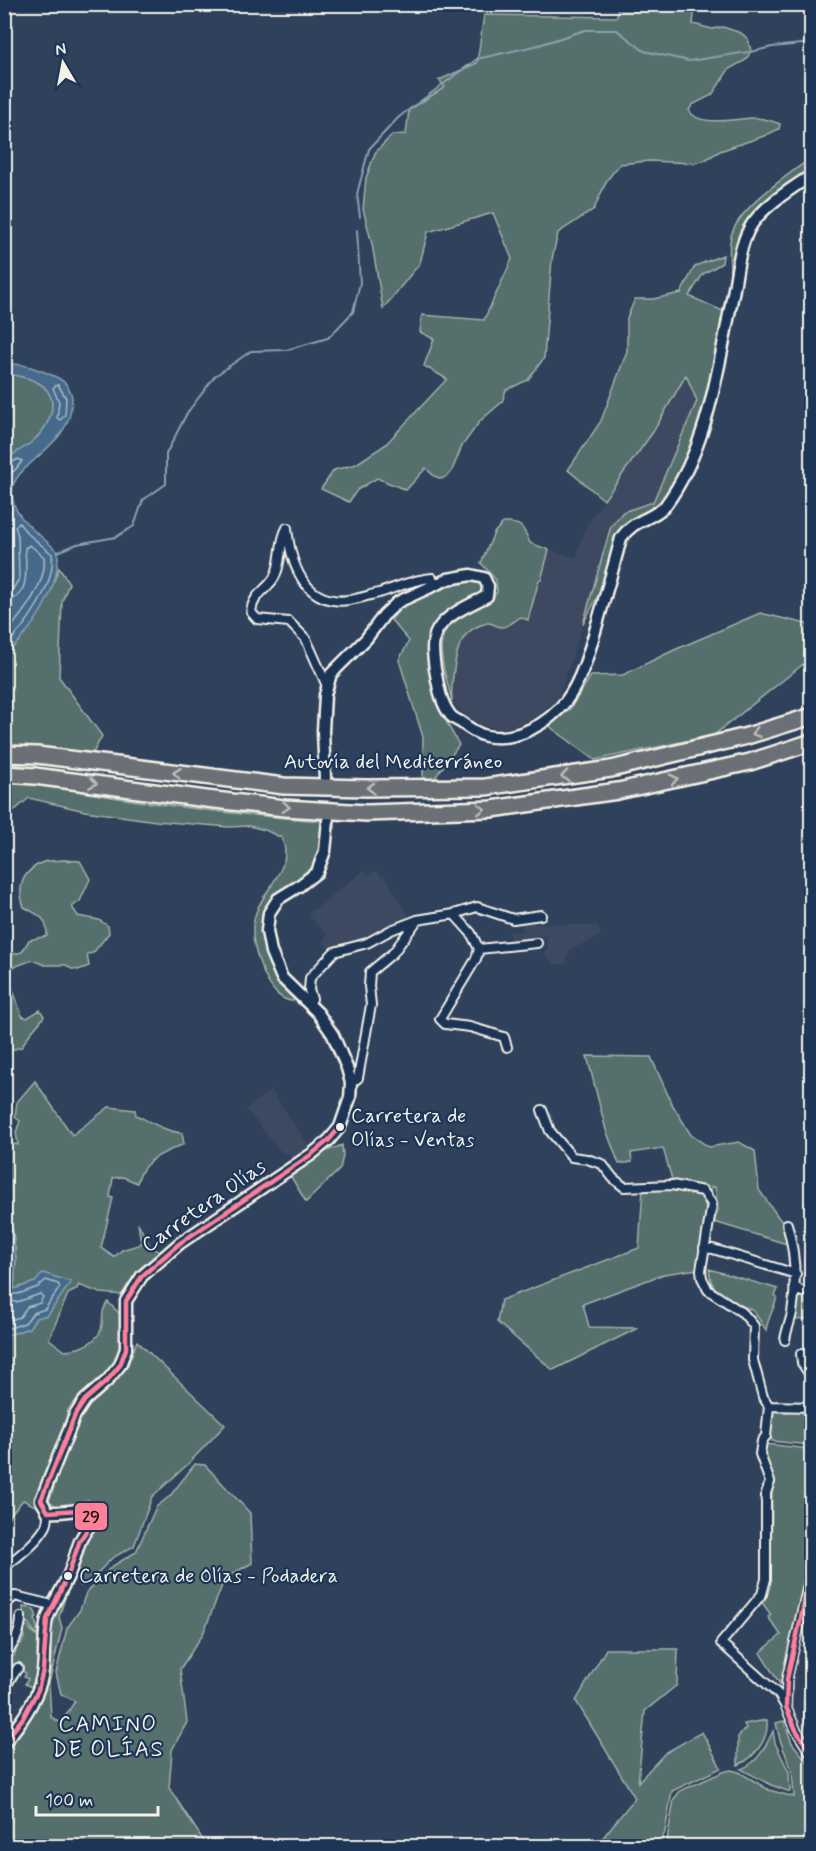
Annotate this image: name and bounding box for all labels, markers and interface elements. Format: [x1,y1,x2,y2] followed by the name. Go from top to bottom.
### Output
[33,33,93,93] north arrow
[54,38,68,61] text: N
[751,726,762,739] one-way arrow
[284,748,502,776] street label: Autovía del Mediterráneo
[172,767,182,779] one-way arrow
[561,769,570,781] one-way arrow
[668,773,678,786] one-way arrow
[88,777,98,789] one-way arrow
[367,782,376,794] one-way arrow
[282,801,291,814] one-way arrow
[477,803,486,815] one-way arrow
[351,1103,474,1154] place label: Carretera de Olías - Ventas
[334,1121,346,1133] marker: Carretera de Olías - Ventas
[136,1153,272,1259] street label: Carretera Olías
[74,1502,108,1531] line badge: 29
[82,1507,100,1528] text: 29
[79,1563,338,1590] place label: Carretera de Olías - Podadera
[62,1570,74,1582] marker: Carretera de Olías - Podadera
[52,1711,164,1764] district label: CAMINO DE OLÍAS
[36,1779,158,1817] scale bar
[45,1789,93,1813] text: 100 m

